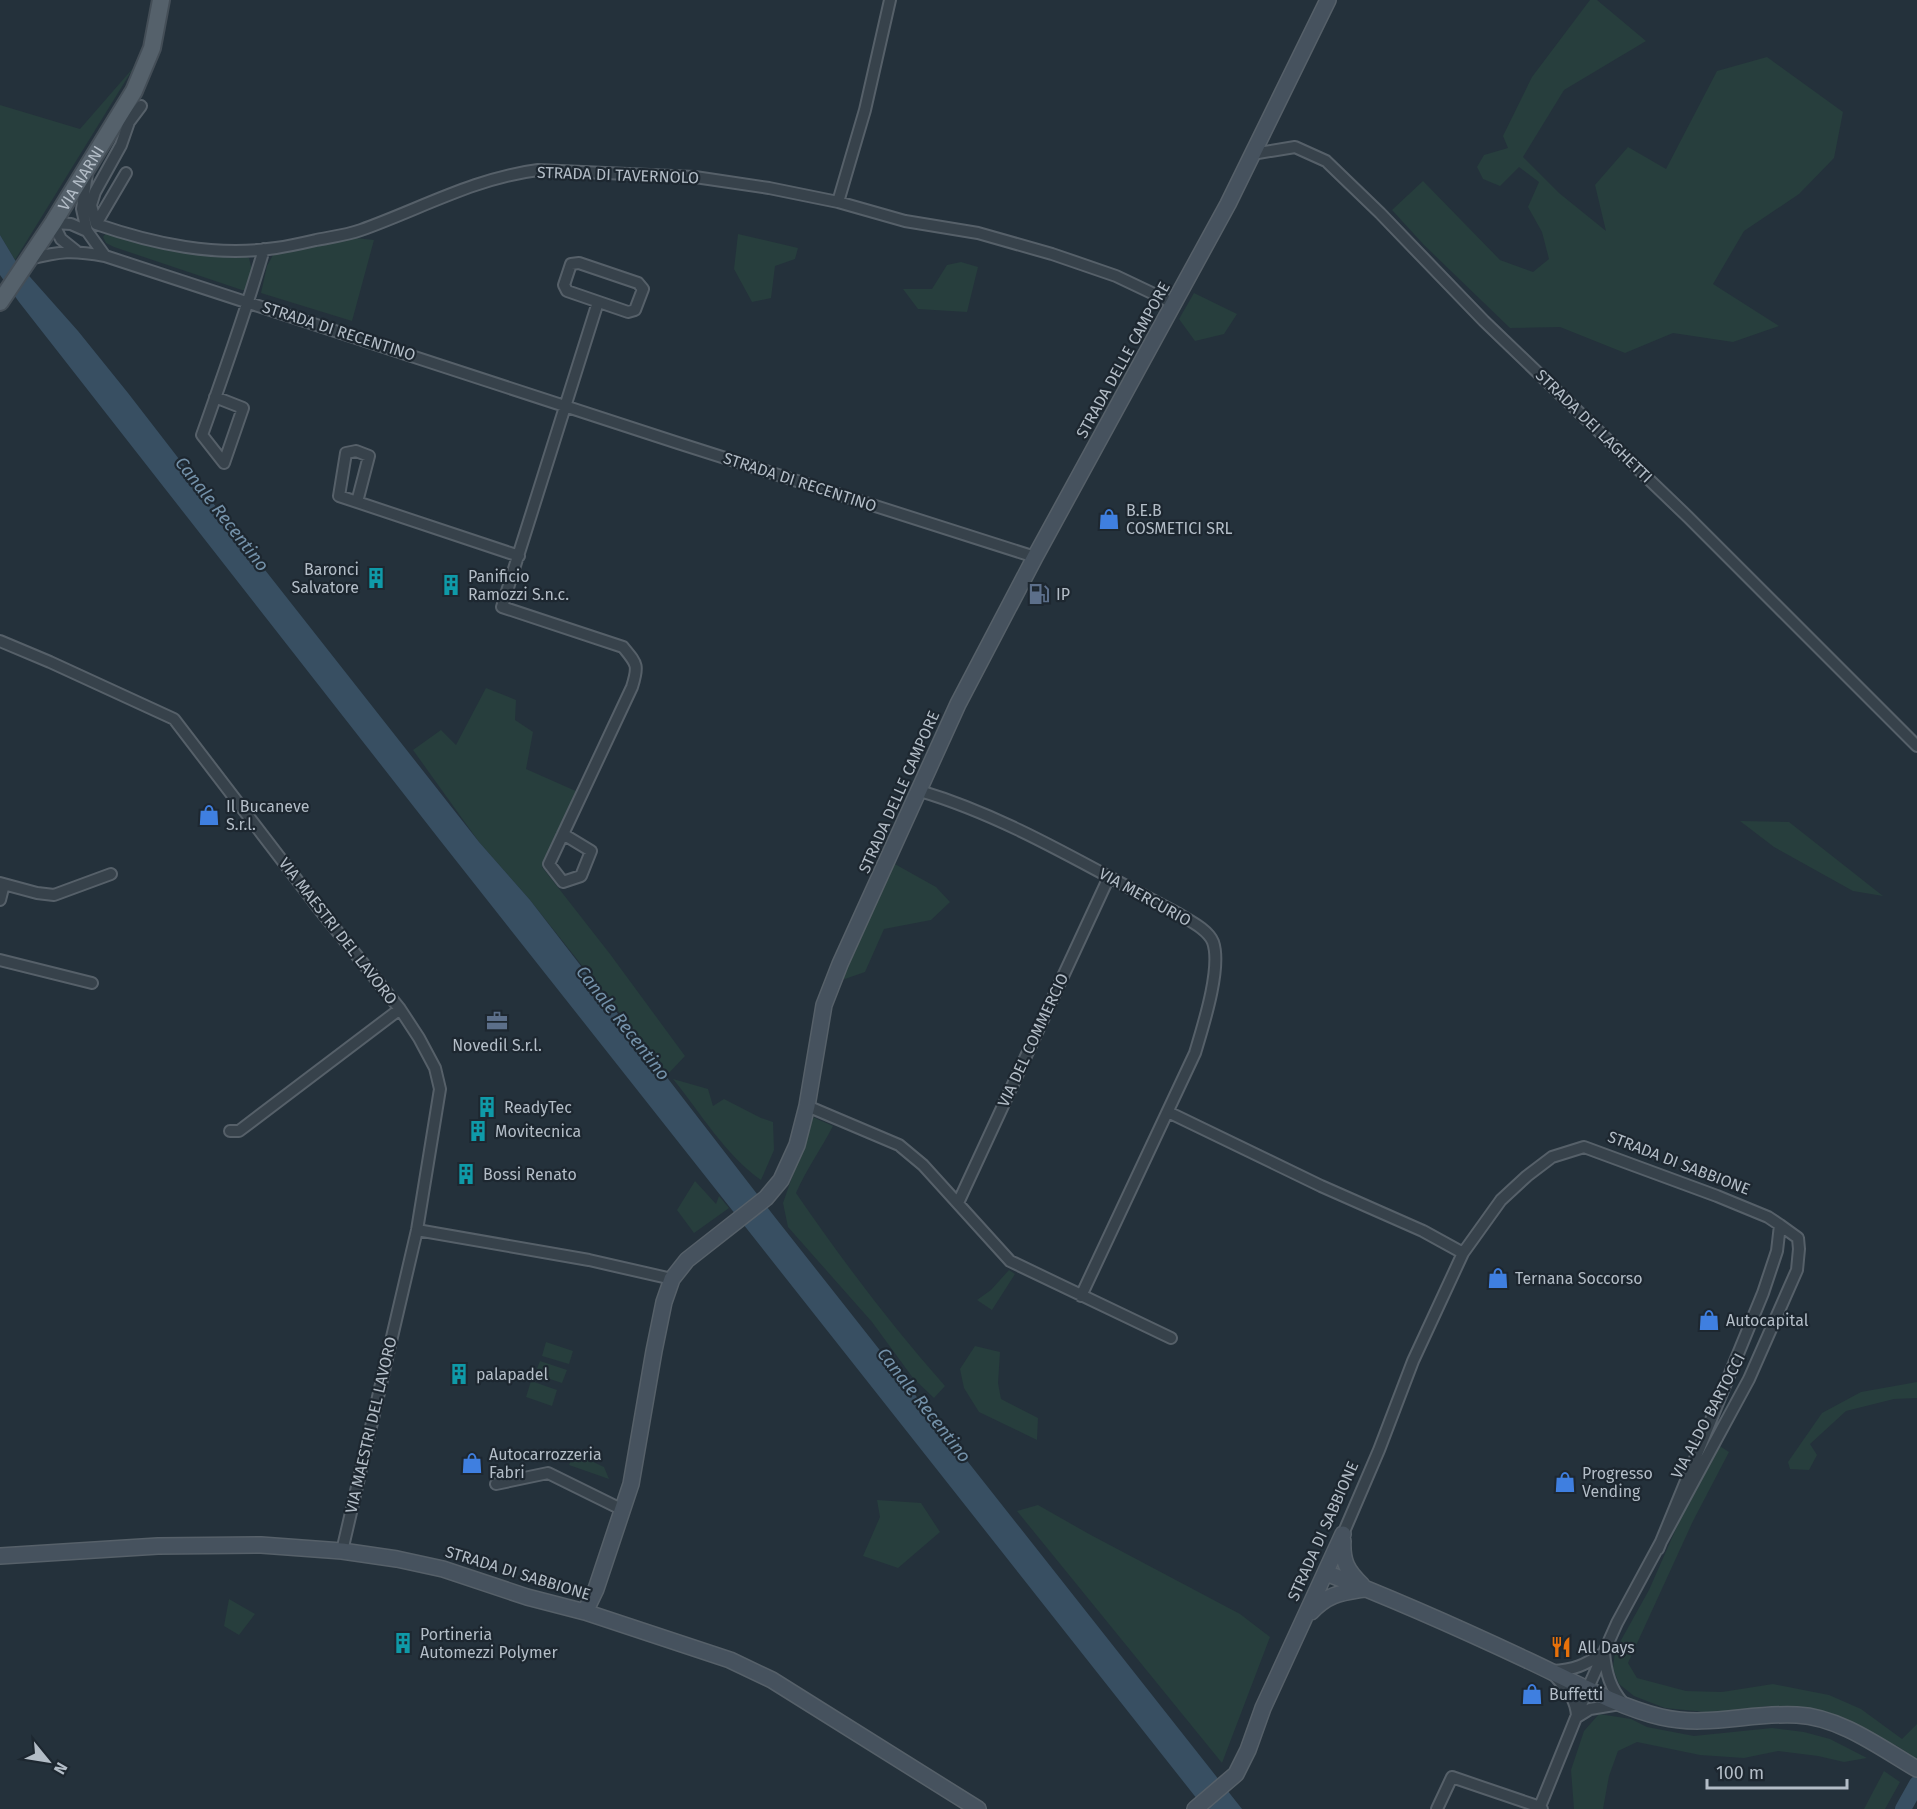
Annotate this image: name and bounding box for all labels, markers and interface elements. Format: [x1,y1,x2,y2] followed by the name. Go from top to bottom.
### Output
[54,142,108,214] street label: VIA NARNI
[537,163,699,187] street label: STRADA DI TAVERNOLO
[1072,279,1174,441] street label: STRADA DELLE CAMPORE
[260,297,418,365] street label: STRADA DI RECENTINO
[1532,365,1656,487] street label: STRADA DEI LAGHETTI
[721,448,879,516] street label: STRADA DI RECENTINO
[170,452,274,576] water label: Canale Recentino
[1126,501,1233,538] place label: B.E.B COSMETICI SRL
[1097,507,1121,531] shop icon: B.E.B COSMETICI SRL
[292,560,359,597] place label: Baronci Salvatore
[364,566,388,590] building icon: Baronci Salvatore
[468,567,569,604] place label: Panificio Ramozzi S.n.c.
[439,573,463,597] building icon: Panificio Ramozzi S.n.c.
[1027,582,1051,606] fuel station icon: IP
[1056,585,1070,604] place label: IP
[855,708,943,876] street label: STRADA DELLE CAMPORE
[226,797,309,834] place label: Il Bucaneve S.r.l.
[197,803,221,827] shop icon: Il Bucaneve S.r.l.
[275,854,401,1008] street label: VIA MAESTRI DEL LAVORO
[1096,864,1194,930] street label: VIA MERCURIO
[571,961,675,1085] water label: Canale Recentino
[994,970,1072,1110] street label: VIA DEL COMMERCIO
[485,1009,509,1033] office icon: Novedil S.r.l.
[452,1036,542,1055] place label: Novedil S.r.l.
[475,1095,499,1119] building icon: ReadyTec
[504,1098,572,1117] place label: ReadyTec
[466,1119,490,1143] building icon: Movitecnica
[495,1122,581,1141] place label: Movitecnica
[1605,1127,1753,1199] street label: STRADA DI SABBIONE
[454,1162,478,1186] building icon: Bossi Renato
[483,1165,577,1184] place label: Bossi Renato
[1486,1266,1510,1290] shop icon: Ternana Soccorso
[1515,1269,1643,1288] place label: Ternana Soccorso
[1697,1308,1721,1332] shop icon: Autocapital
[1726,1311,1809,1330] place label: Autocapital
[341,1335,401,1515] street label: VIA MAESTRI DEL LAVORO
[872,1343,976,1467] water label: Canale Recentino
[1667,1350,1749,1482] street label: VIA ALDO BARTOCCI
[447,1362,471,1386] building icon: palapadel
[476,1365,549,1384] place label: palapadel
[489,1445,602,1482] place label: Autocarrozzeria Fabri
[460,1451,484,1475] shop icon: Autocarrozzeria Fabri
[1284,1458,1362,1604] street label: STRADA DI SABBIONE
[1582,1464,1653,1501] place label: Progresso Vending
[1553,1470,1577,1494] shop icon: Progresso Vending
[443,1542,593,1604] street label: STRADA DI SABBIONE
[420,1625,558,1662] place label: Portineria Automezzi Polymer
[391,1631,415,1655] building icon: Portineria Automezzi Polymer
[1549,1635,1573,1659] restaurant icon: All Days
[1578,1638,1635,1657] place label: All Days
[1520,1682,1544,1706] shop icon: Buffetti
[1549,1685,1603,1704] place label: Buffetti
[18,1731,78,1791] north arrow
[1707,1752,1846,1790] scale bar
[50,1759,71,1778] text: N
[1716,1762,1764,1784] text: 100 m

